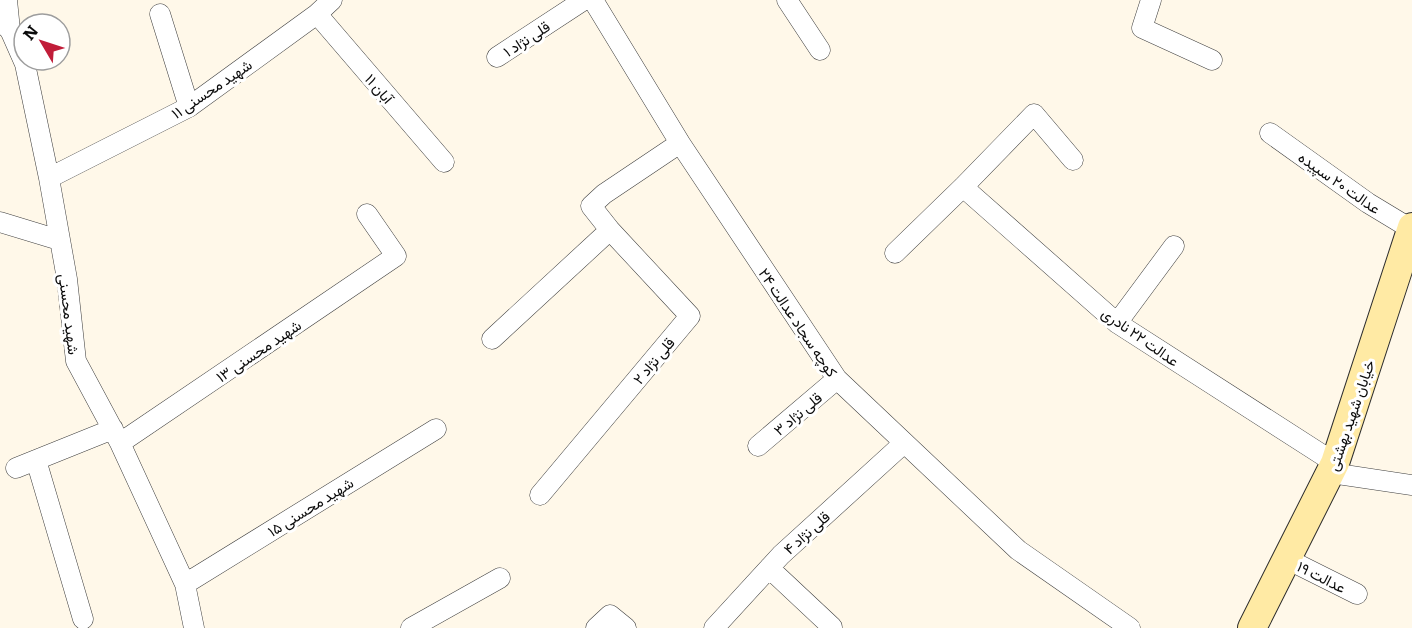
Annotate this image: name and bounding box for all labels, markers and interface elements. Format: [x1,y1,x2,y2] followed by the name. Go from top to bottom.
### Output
[12,12,72,72] north arrow
[498,14,554,62] street label: قلی نژاد ۱
[16,19,43,45] text: N
[166,52,256,124] street label: شهید محسنی ۱۱
[360,68,401,109] street label: آبان ۱۱
[1294,145,1386,219] street label: عدالت ۲۰ سپیده
[754,263,844,381] street label: کوچه سجاد عدالت ۲۴
[54,272,86,356] street label: شهید محسنی
[1097,301,1185,371] street label: عدالت ۲۲ نادری
[211,313,305,387] street label: شهید محسنی ۱۳
[626,331,680,389] street label: قلی نژاد ۲
[1320,356,1380,474] street label: خیابان شهید بهشتی
[768,386,826,440] street label: قلی نژاد ۳
[263,470,358,542] street label: شهید محسنی ۱۵
[777,505,835,559] street label: قلی نژاد ۴
[1294,554,1351,598] street label: عدالت ۱۹

